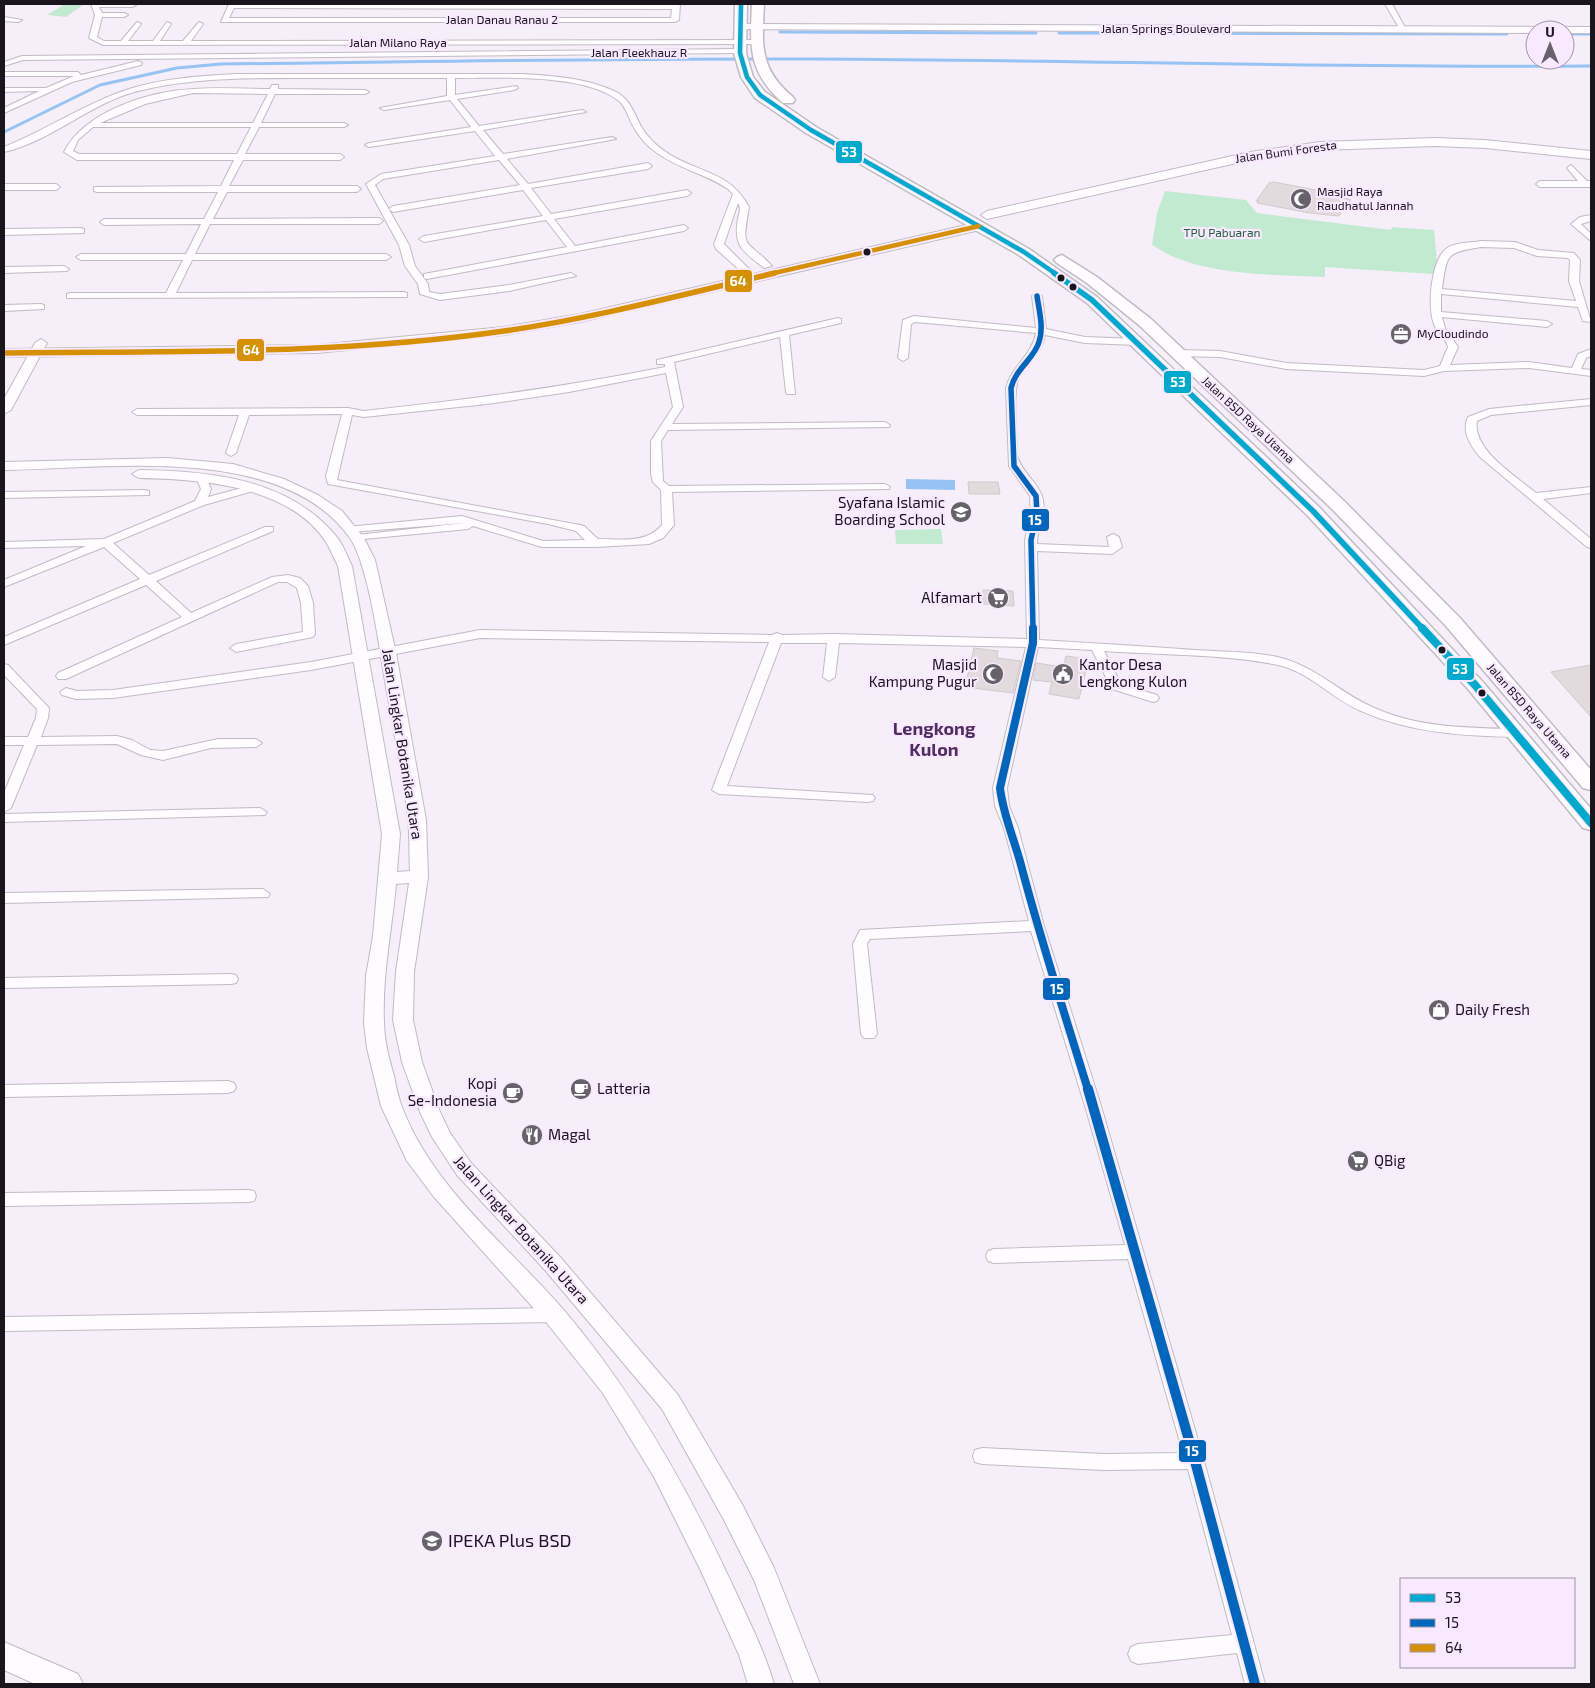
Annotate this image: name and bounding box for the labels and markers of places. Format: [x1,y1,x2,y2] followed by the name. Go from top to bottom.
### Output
[1317,184,1414,212] place label: Masjid Raya Raudhatul Jannah
[1289,187,1313,211] mosque icon: Masjid Raya Raudhatul Jannah
[862,247,872,257] unlabelled marker
[1056,273,1066,283] unlabelled marker
[1068,282,1078,292] unlabelled marker
[1389,322,1413,346] office icon: MyCloudindo
[1417,326,1489,340] place label: MyCloudindo
[834,493,946,528] place label: Syafana Islamic Boarding School
[949,500,973,524] school or university icon: Syafana Islamic Boarding School
[986,586,1010,610] supermarket icon: Alfamart
[921,588,982,606] place label: Alfamart
[1437,645,1447,655] unlabelled marker
[869,655,977,690] place label: Masjid Kampung Pugur
[1079,655,1187,690] place label: Kantor Desa Lengkong Kulon
[981,662,1005,686] mosque icon: Masjid Kampung Pugur
[1051,662,1075,686] public building icon: Kantor Desa Lengkong Kulon
[1477,688,1487,698] unlabelled marker
[1427,998,1451,1022] shop icon: Daily Fresh
[1455,1000,1530,1018] place label: Daily Fresh
[408,1074,497,1109] place label: Kopi Se-Indonesia
[569,1077,593,1101] cafe icon: Latteria
[597,1079,650,1097] place label: Latteria
[501,1081,525,1105] cafe icon: Kopi Se-Indonesia
[520,1123,544,1147] restaurant icon: Magal
[548,1125,591,1143] place label: Magal
[1346,1149,1370,1173] supermarket icon: QBig
[1374,1151,1406,1170] place label: QBig
[420,1529,444,1553] school or university icon: IPEKA Plus BSD
[448,1529,571,1551] place label: IPEKA Plus BSD

